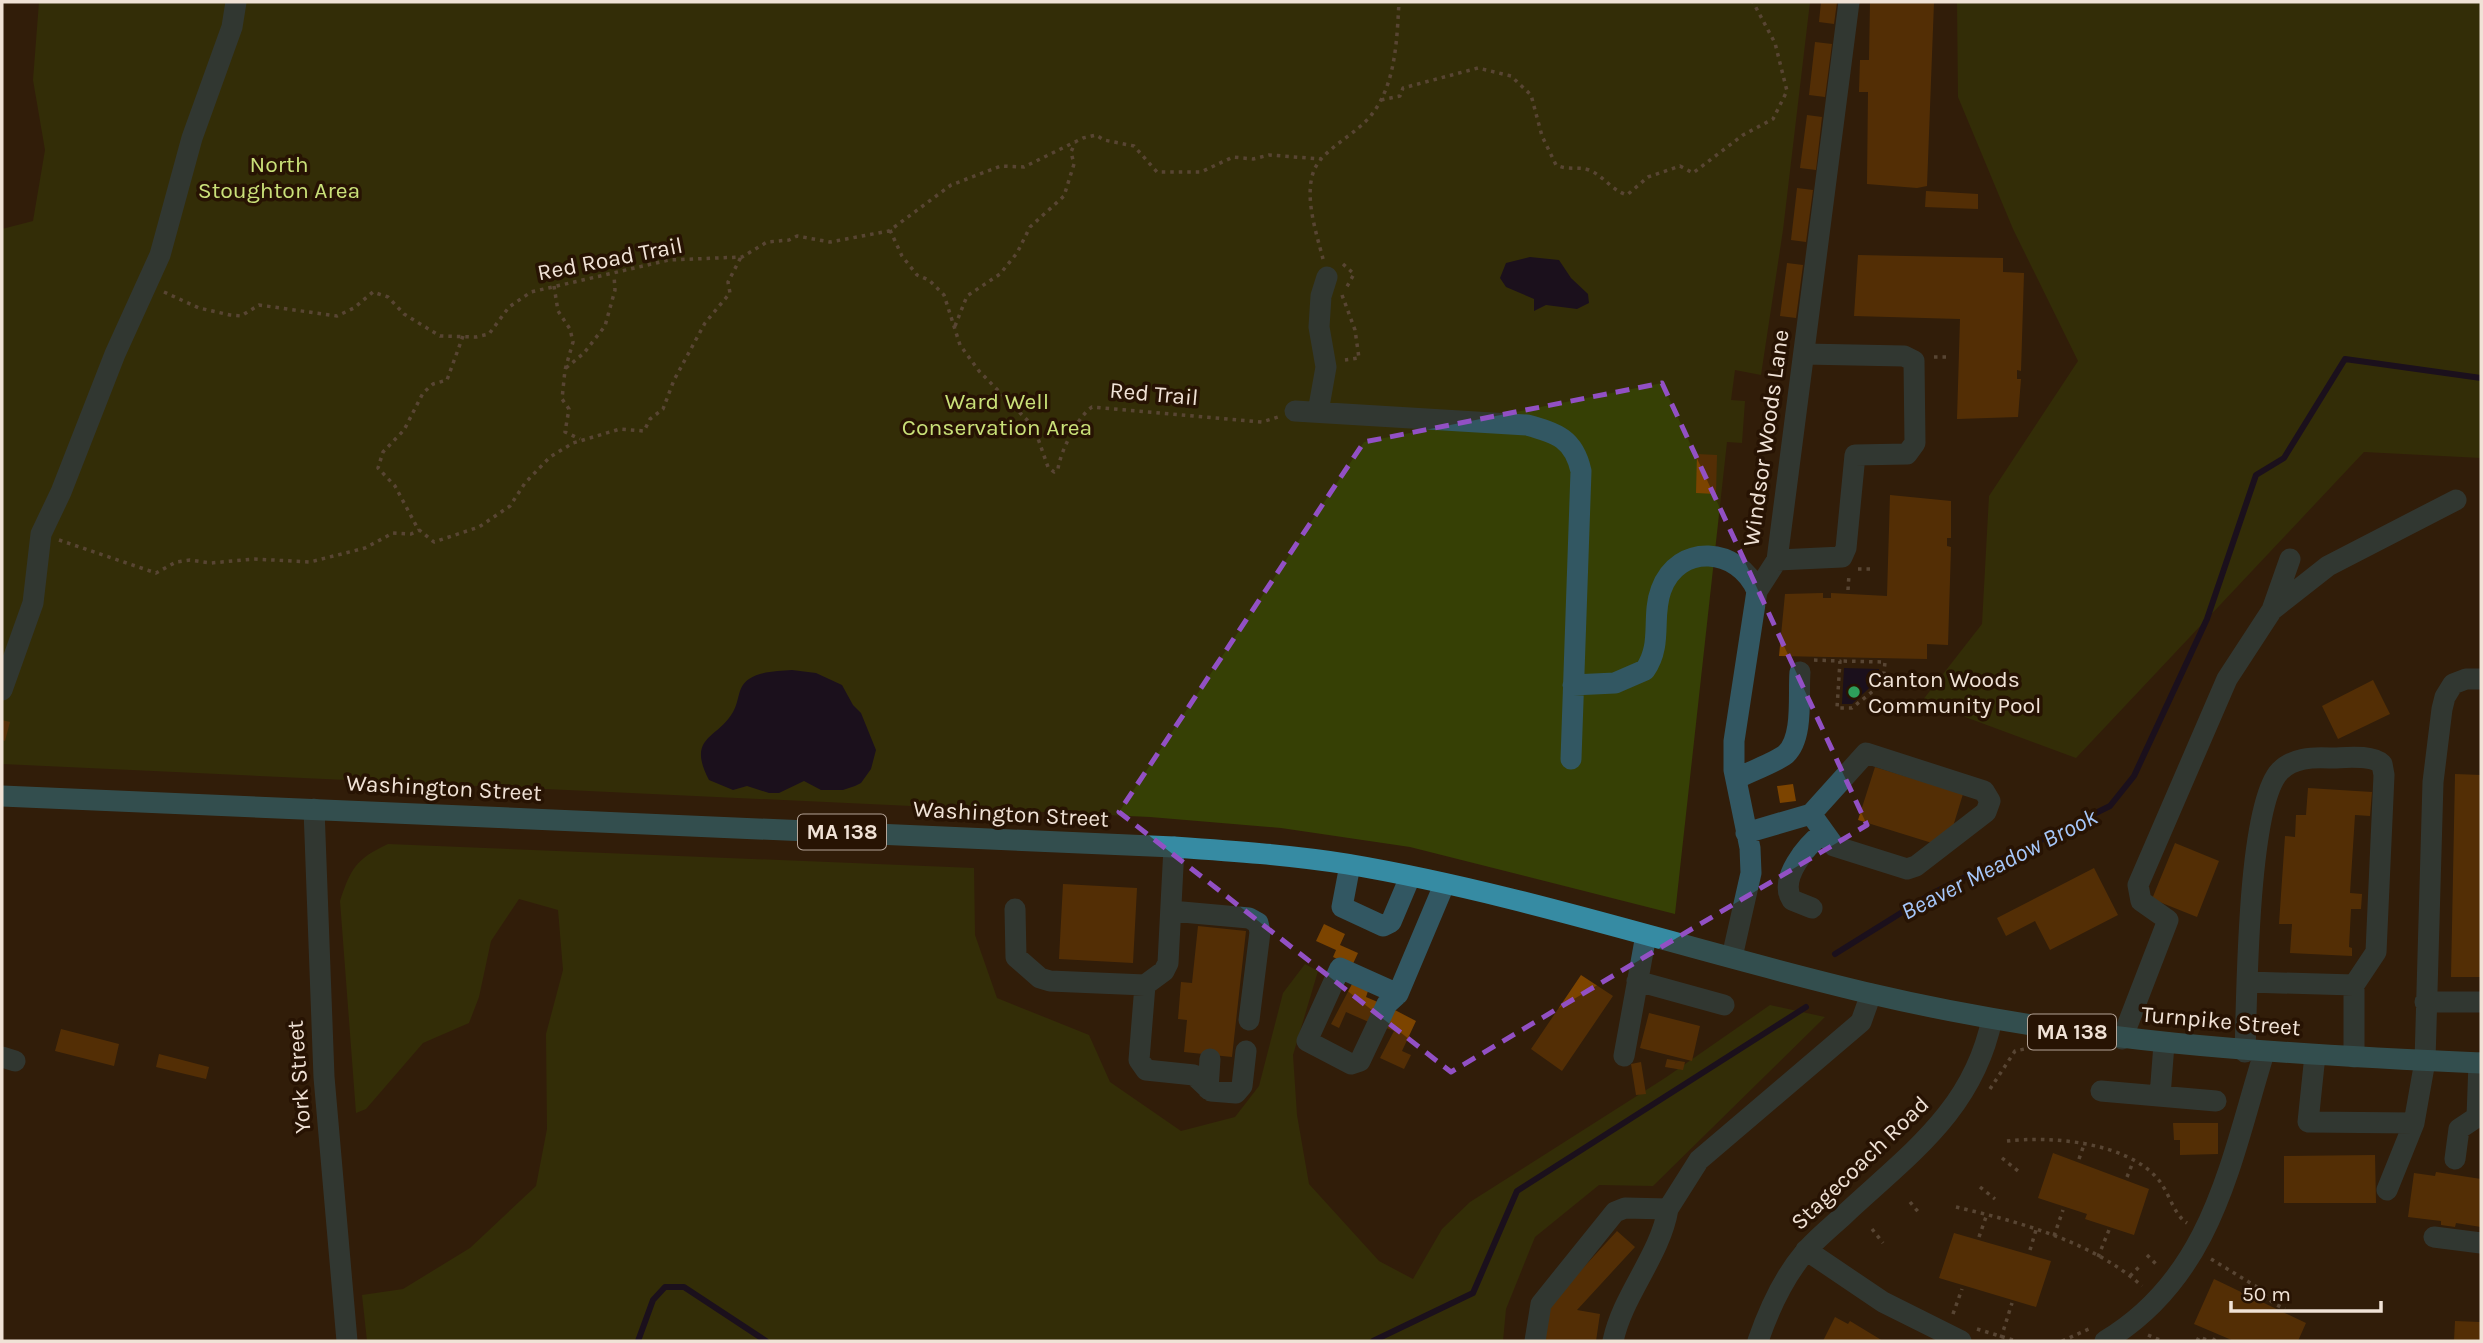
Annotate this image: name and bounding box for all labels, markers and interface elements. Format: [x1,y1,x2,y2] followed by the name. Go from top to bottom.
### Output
[198,151,360,204] park label: North Stoughton Area
[535,232,685,286] street label: Red Road Trail
[1737,328,1795,548] street label: Windsor Woods Lane
[1108,377,1200,411] street label: Red Trail
[902,388,1092,441] park label: Ward Well Conservation Area
[1868,666,2042,719] place label: Canton Woods Community Pool
[1846,684,1862,700] marker: Canton Woods Community Pool
[345,769,543,807] street label: Washington Street
[912,795,1110,833] street label: Washington Street
[1896,802,2102,926] water label: Beaver Meadow Brook
[798,814,886,850] road number: MA 138
[2140,1001,2302,1041] street label: Turnpike Street
[2028,1014,2116,1050] road number: MA 138
[282,1019,316,1135] street label: York Street
[1785,1090,1935,1236] street label: Stagecoach Road
[2231,1270,2382,1314] scale bar
[2242,1282,2291,1306] text: 50 m

